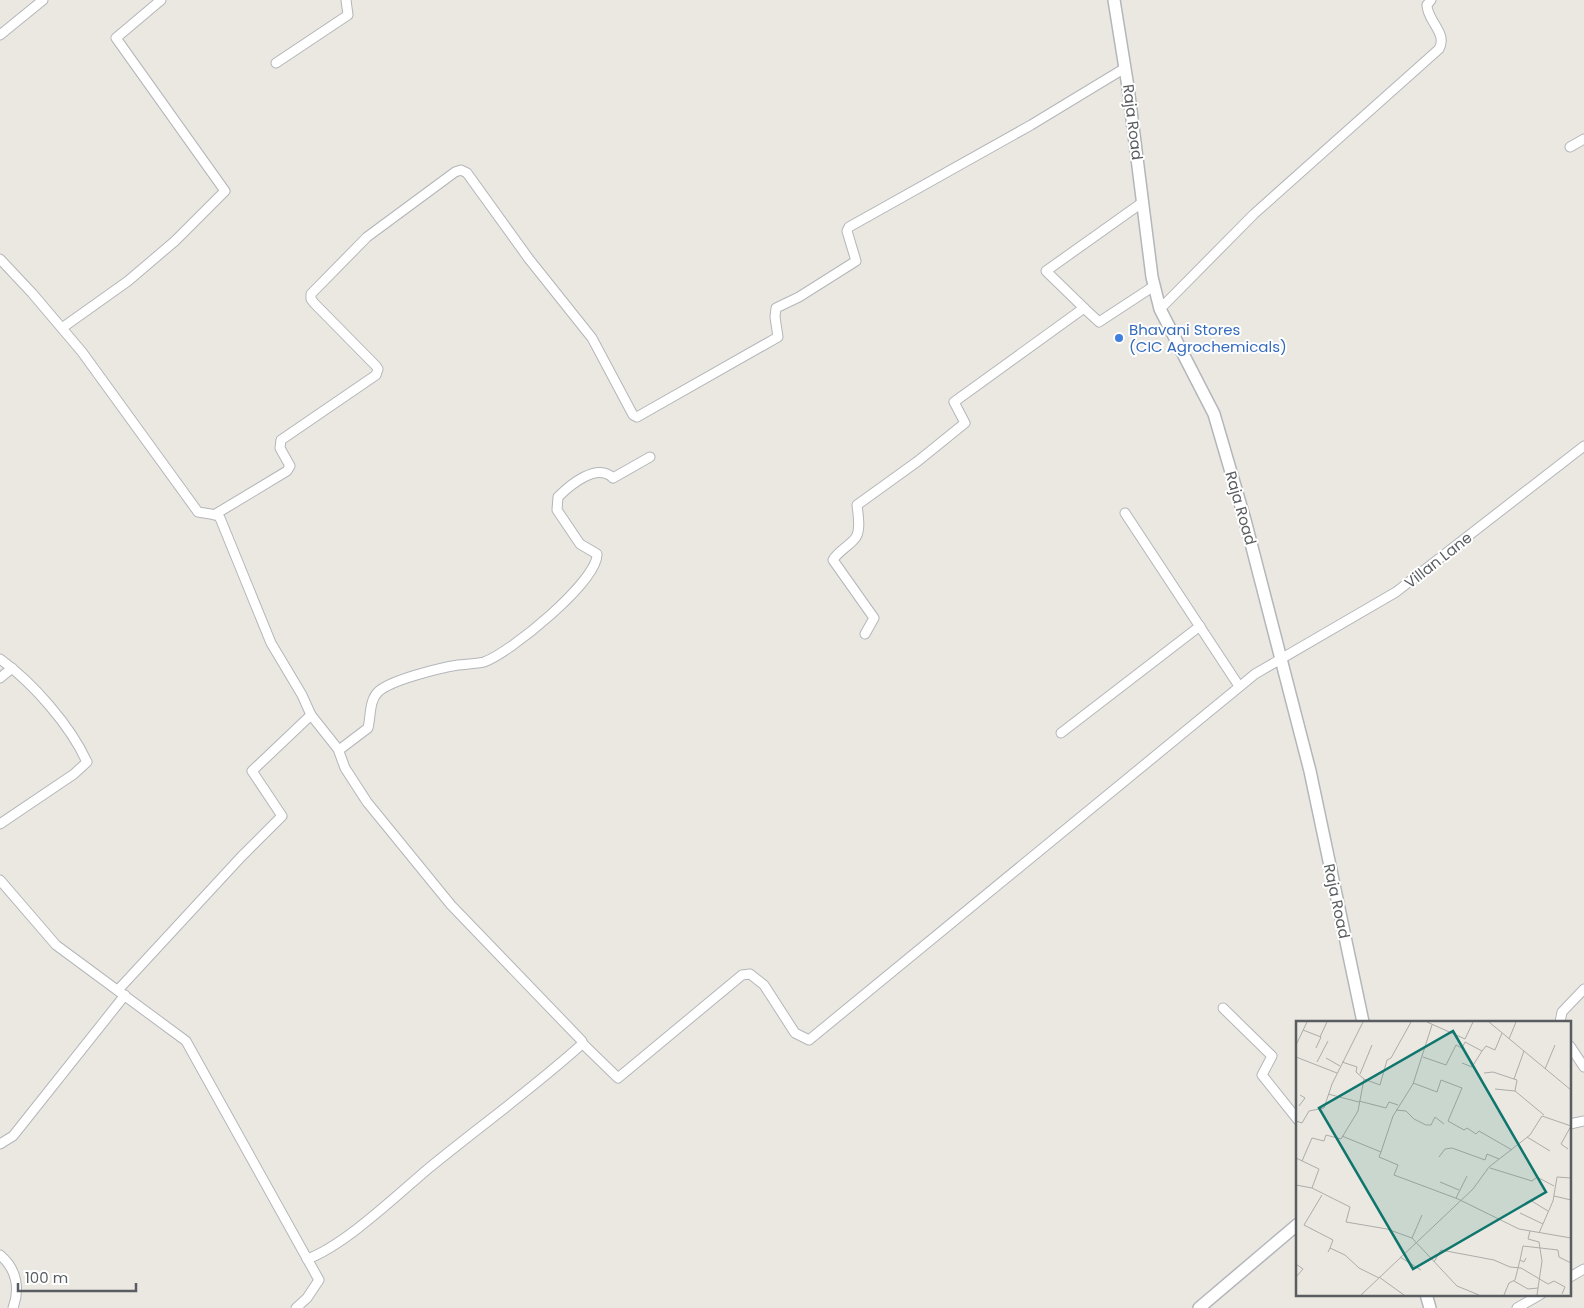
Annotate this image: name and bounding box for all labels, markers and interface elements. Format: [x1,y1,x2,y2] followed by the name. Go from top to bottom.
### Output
[1118,83,1148,161] street label: Raja Road
[1129,319,1287,357] place label: Bhavani Stores (CIC Agrochemicals)
[1113,332,1125,344] marker: Bhavani Stores (CIC Agrochemicals)
[1220,469,1262,547] street label: Raja Road
[1400,527,1476,593] street label: Villan Lane
[1319,862,1355,940] street label: Raja Road
[1296,1021,1572,1296] inset map
[18,1260,135,1292] scale bar
[25,1267,68,1288] text: 100 m

